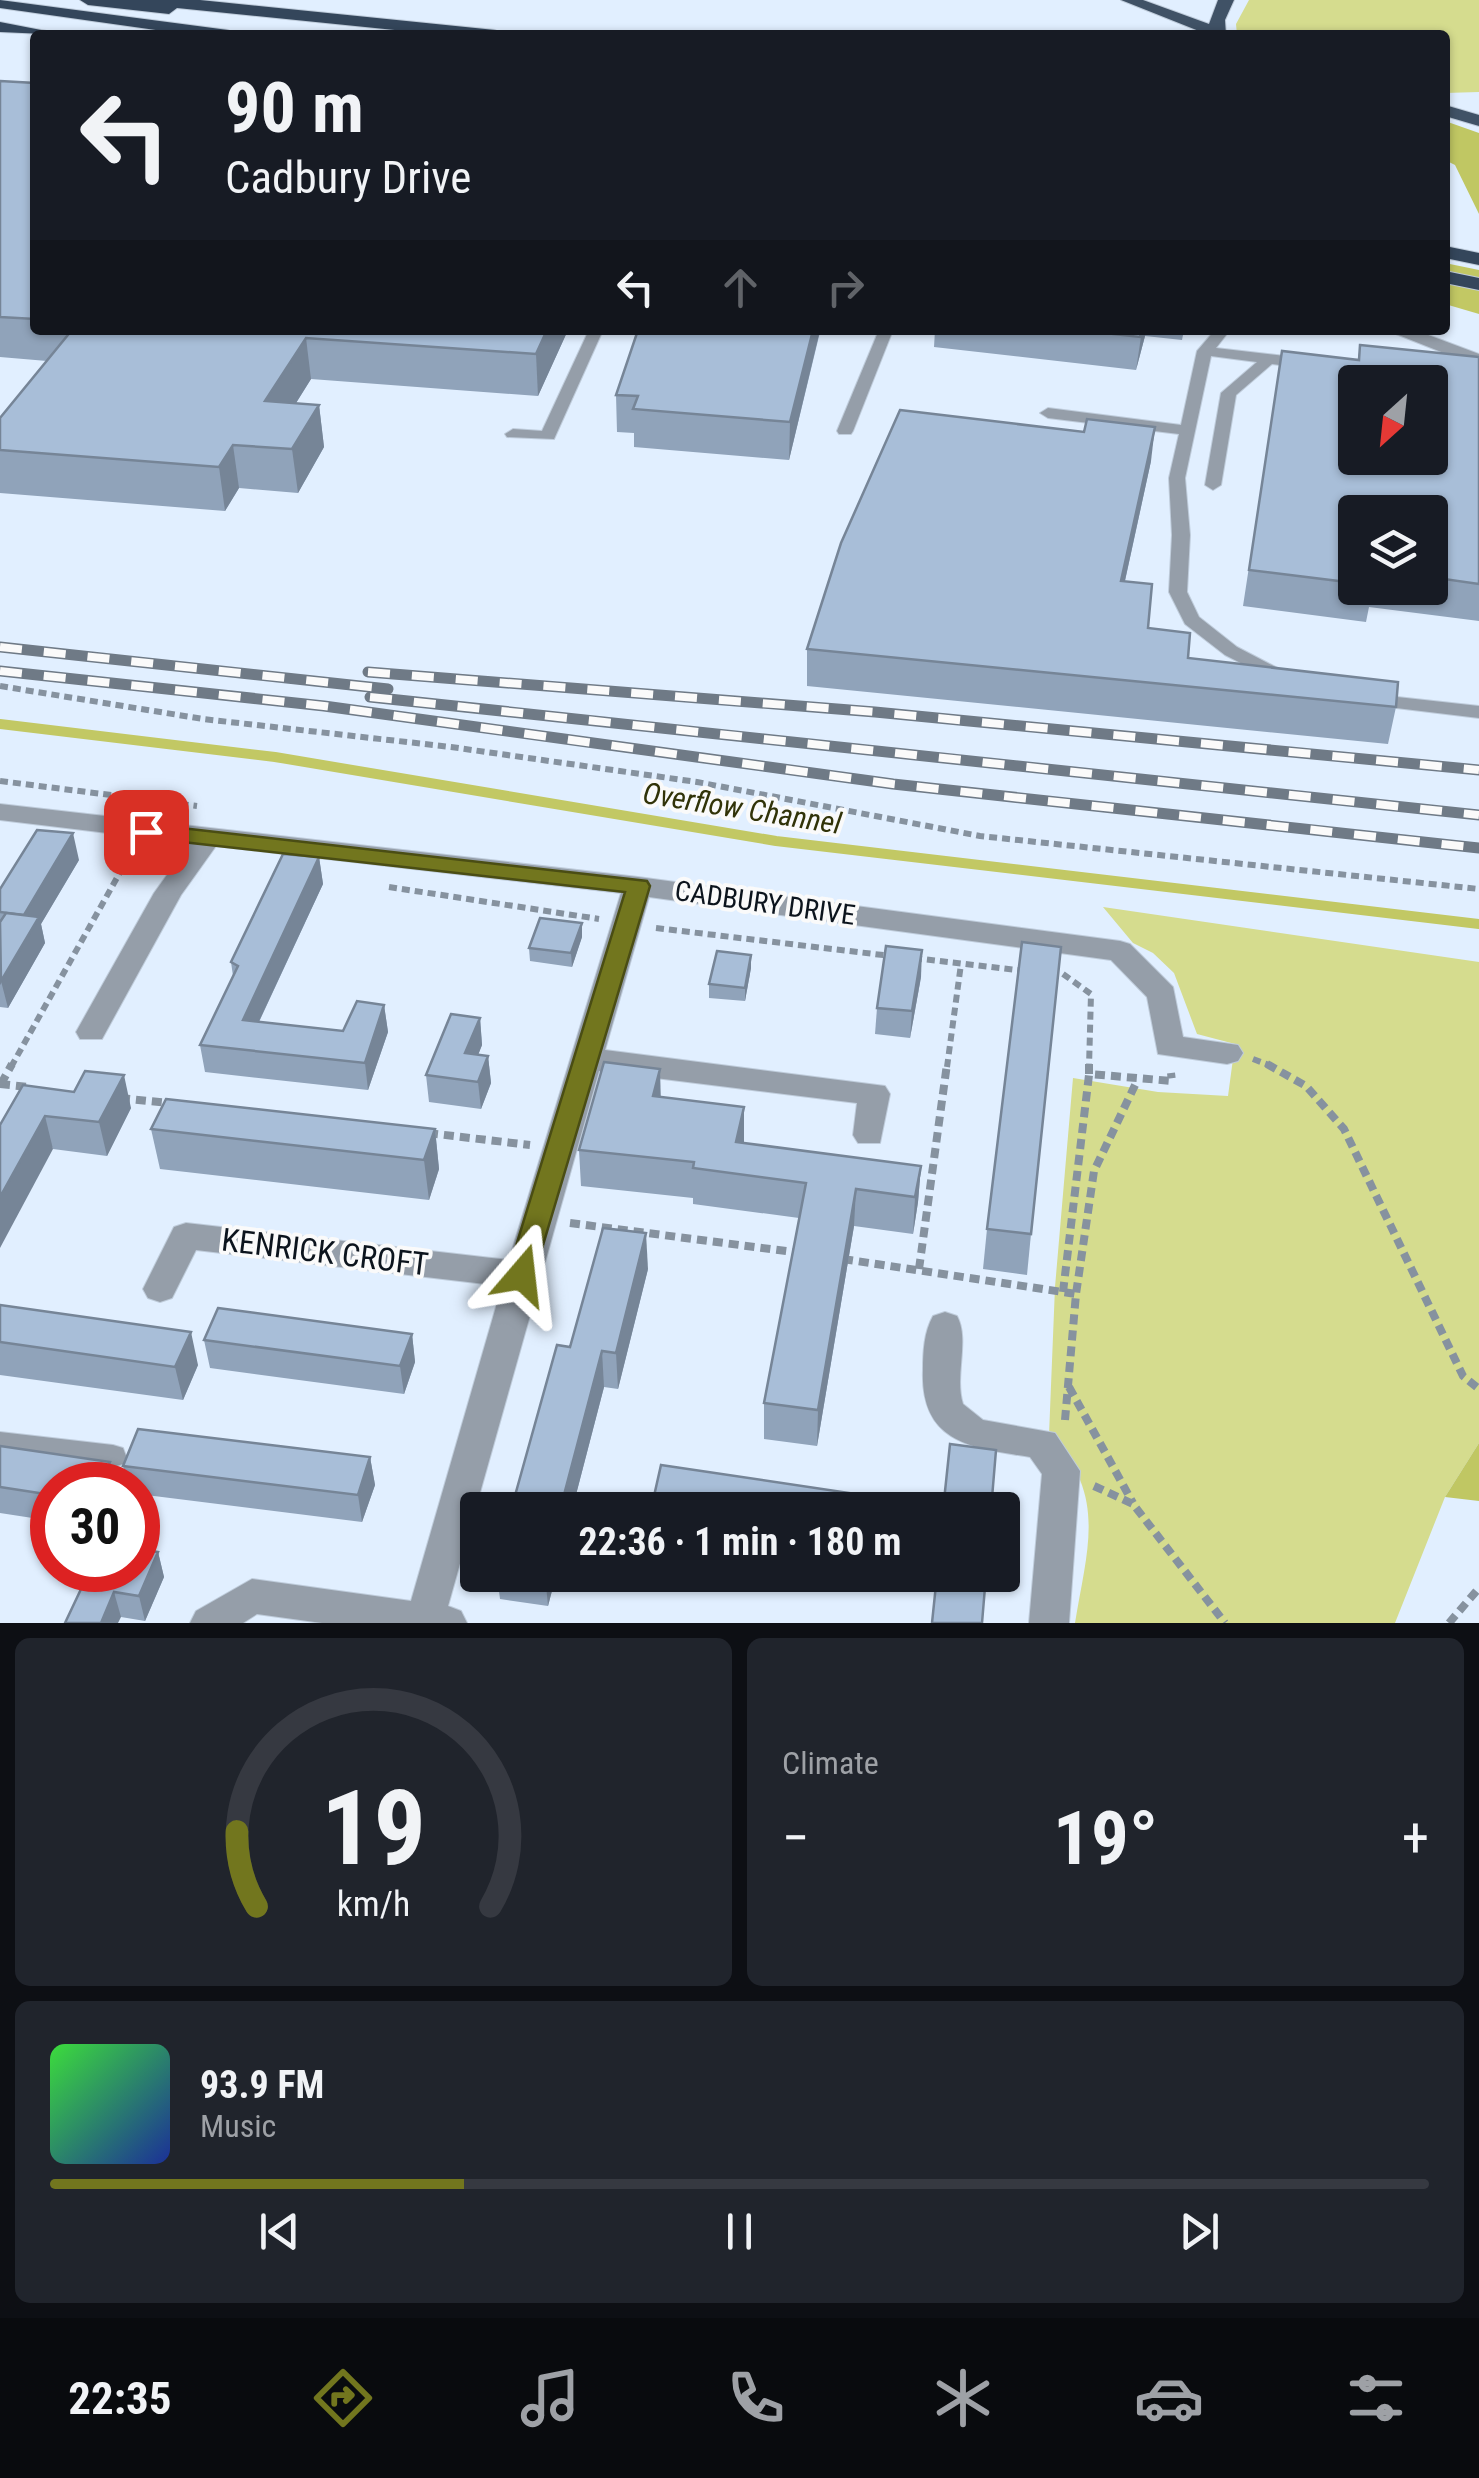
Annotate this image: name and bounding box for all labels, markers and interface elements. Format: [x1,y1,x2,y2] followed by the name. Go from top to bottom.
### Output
[225,67,364,149] text: 90 m
[60,70,190,200] icon: left
[225,151,471,204] text: Cadbury Drive
[608,260,663,315] icon: left
[713,260,768,315] icon: ahead
[818,260,873,315] icon: right
[1338,365,1448,475] north arrow
[1338,365,1448,605] map controls
[1338,495,1448,605] button: layers
[640,775,844,841] water label: Overflow Channel
[104,790,189,875] pin
[119,805,174,860] icon: arrive
[673,874,857,932] street label: CADBURY DRIVE
[220,1220,430,1284] street label: KENRICK CROFT
[470,1223,574,1327] position arrow
[30,1462,160,1592] speed limit sign: 30
[579,1520,901,1564] text: 22:36 · 1 min · 180 m
[782,1744,879,1782] text: Climate
[321,1768,426,1889] text: 19
[1053,1794,1158,1882] text: 19°
[782,1806,810,1870] text: −
[1402,1806,1429,1870] text: +
[337,1883,410,1925] text: km/h
[200,2063,324,2107] text: 93.9 FM
[200,2107,276,2145] text: Music
[252,2204,307,2259] icon: previous
[712,2204,767,2259] icon: pause
[1172,2204,1227,2259] icon: next
[308,2363,378,2433] icon: directions
[515,2363,585,2433] icon: music
[721,2363,791,2433] icon: phone
[928,2363,998,2433] icon: climate
[1134,2363,1204,2433] icon: car
[1341,2363,1411,2433] icon: filters
[68,2372,172,2425] text: 22:35

